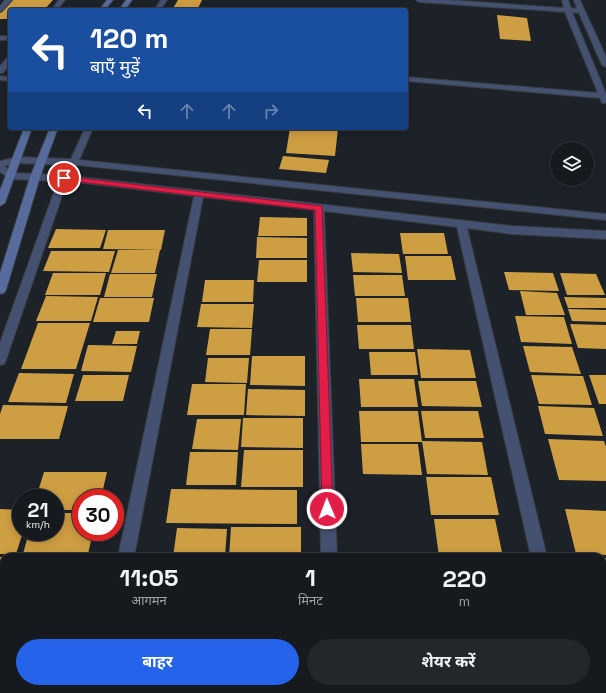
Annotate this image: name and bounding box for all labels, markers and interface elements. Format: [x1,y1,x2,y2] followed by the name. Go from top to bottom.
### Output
[90,20,168,56] text: 120 m
[24,24,76,76] icon: left
[90,55,140,78] text: बाएँ मुड़ें
[134,100,156,122] icon: left
[176,100,198,122] icon: ahead
[218,100,240,122] icon: ahead
[260,100,282,122] icon: right
[550,142,594,186] map controls
[550,142,594,186] button: layers
[47,161,81,195] pin
[53,167,75,189] icon: arrive
[306,488,348,530] position arrow
[72,489,124,541] speed limit sign: 30
[28,497,48,523] text: 21
[26,518,50,531] text: km/h
[120,562,178,593] text: 11:05
[305,562,316,593] text: 1
[442,563,486,594] text: 220
[131,592,167,609] text: आगमन
[298,592,323,609] text: मिनट
[459,593,470,610] text: m
[16,639,299,685] button: बाहर
[307,639,590,685] button: शेयर करें

